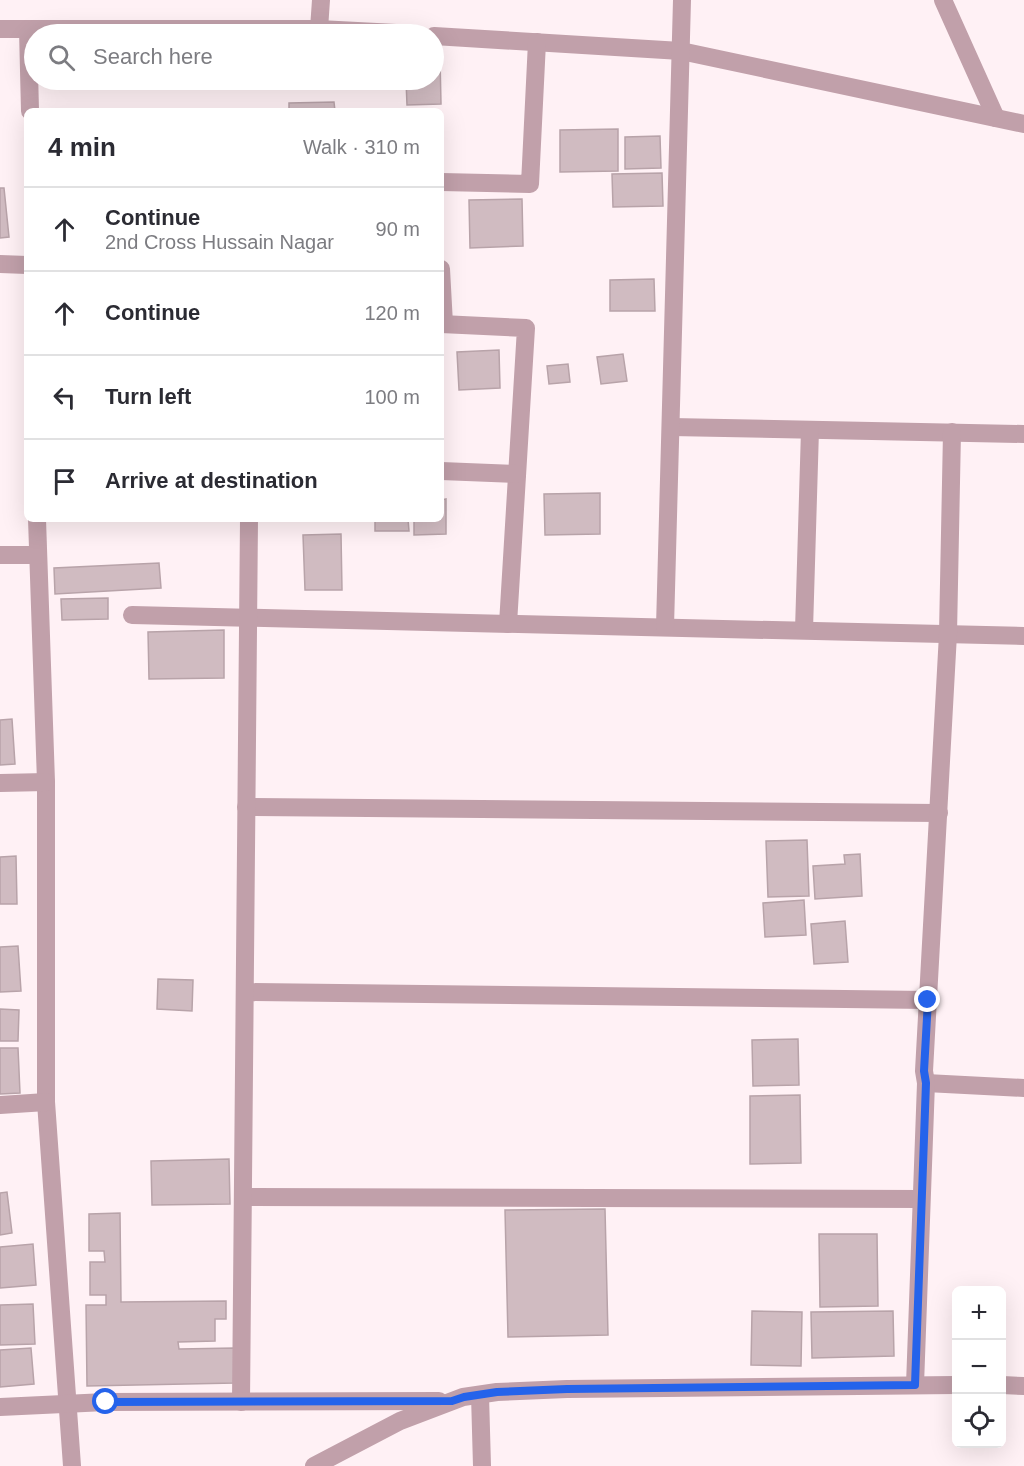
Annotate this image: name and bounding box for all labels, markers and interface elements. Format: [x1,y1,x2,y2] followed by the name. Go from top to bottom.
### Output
[24,24,444,90] search box
[45,41,78,74] icon: search
[93,44,213,69] text: Search here
[48,132,116,162] text: 4 min
[303,136,420,158] text: Walk · 310 m
[105,205,200,230] text: Continue
[48,213,81,246] icon: ahead
[376,218,420,240] text: 90 m
[105,231,334,253] text: 2nd Cross Hussain Nagar
[48,297,81,330] icon: ahead
[105,300,200,325] text: Continue
[364,302,420,324] text: 120 m
[48,381,81,414] icon: left
[105,384,191,409] text: Turn left
[364,386,420,408] text: 100 m
[48,465,81,498] icon: arrive
[105,468,318,493] text: Arrive at destination
[914,986,940,1012] route end
[952,1286,1006,1448] map controls
[952,1286,1006,1340] button: +
[952,1340,1006,1394] button: −
[92,1388,118,1414] route start
[952,1394,1006,1448] button: locate

